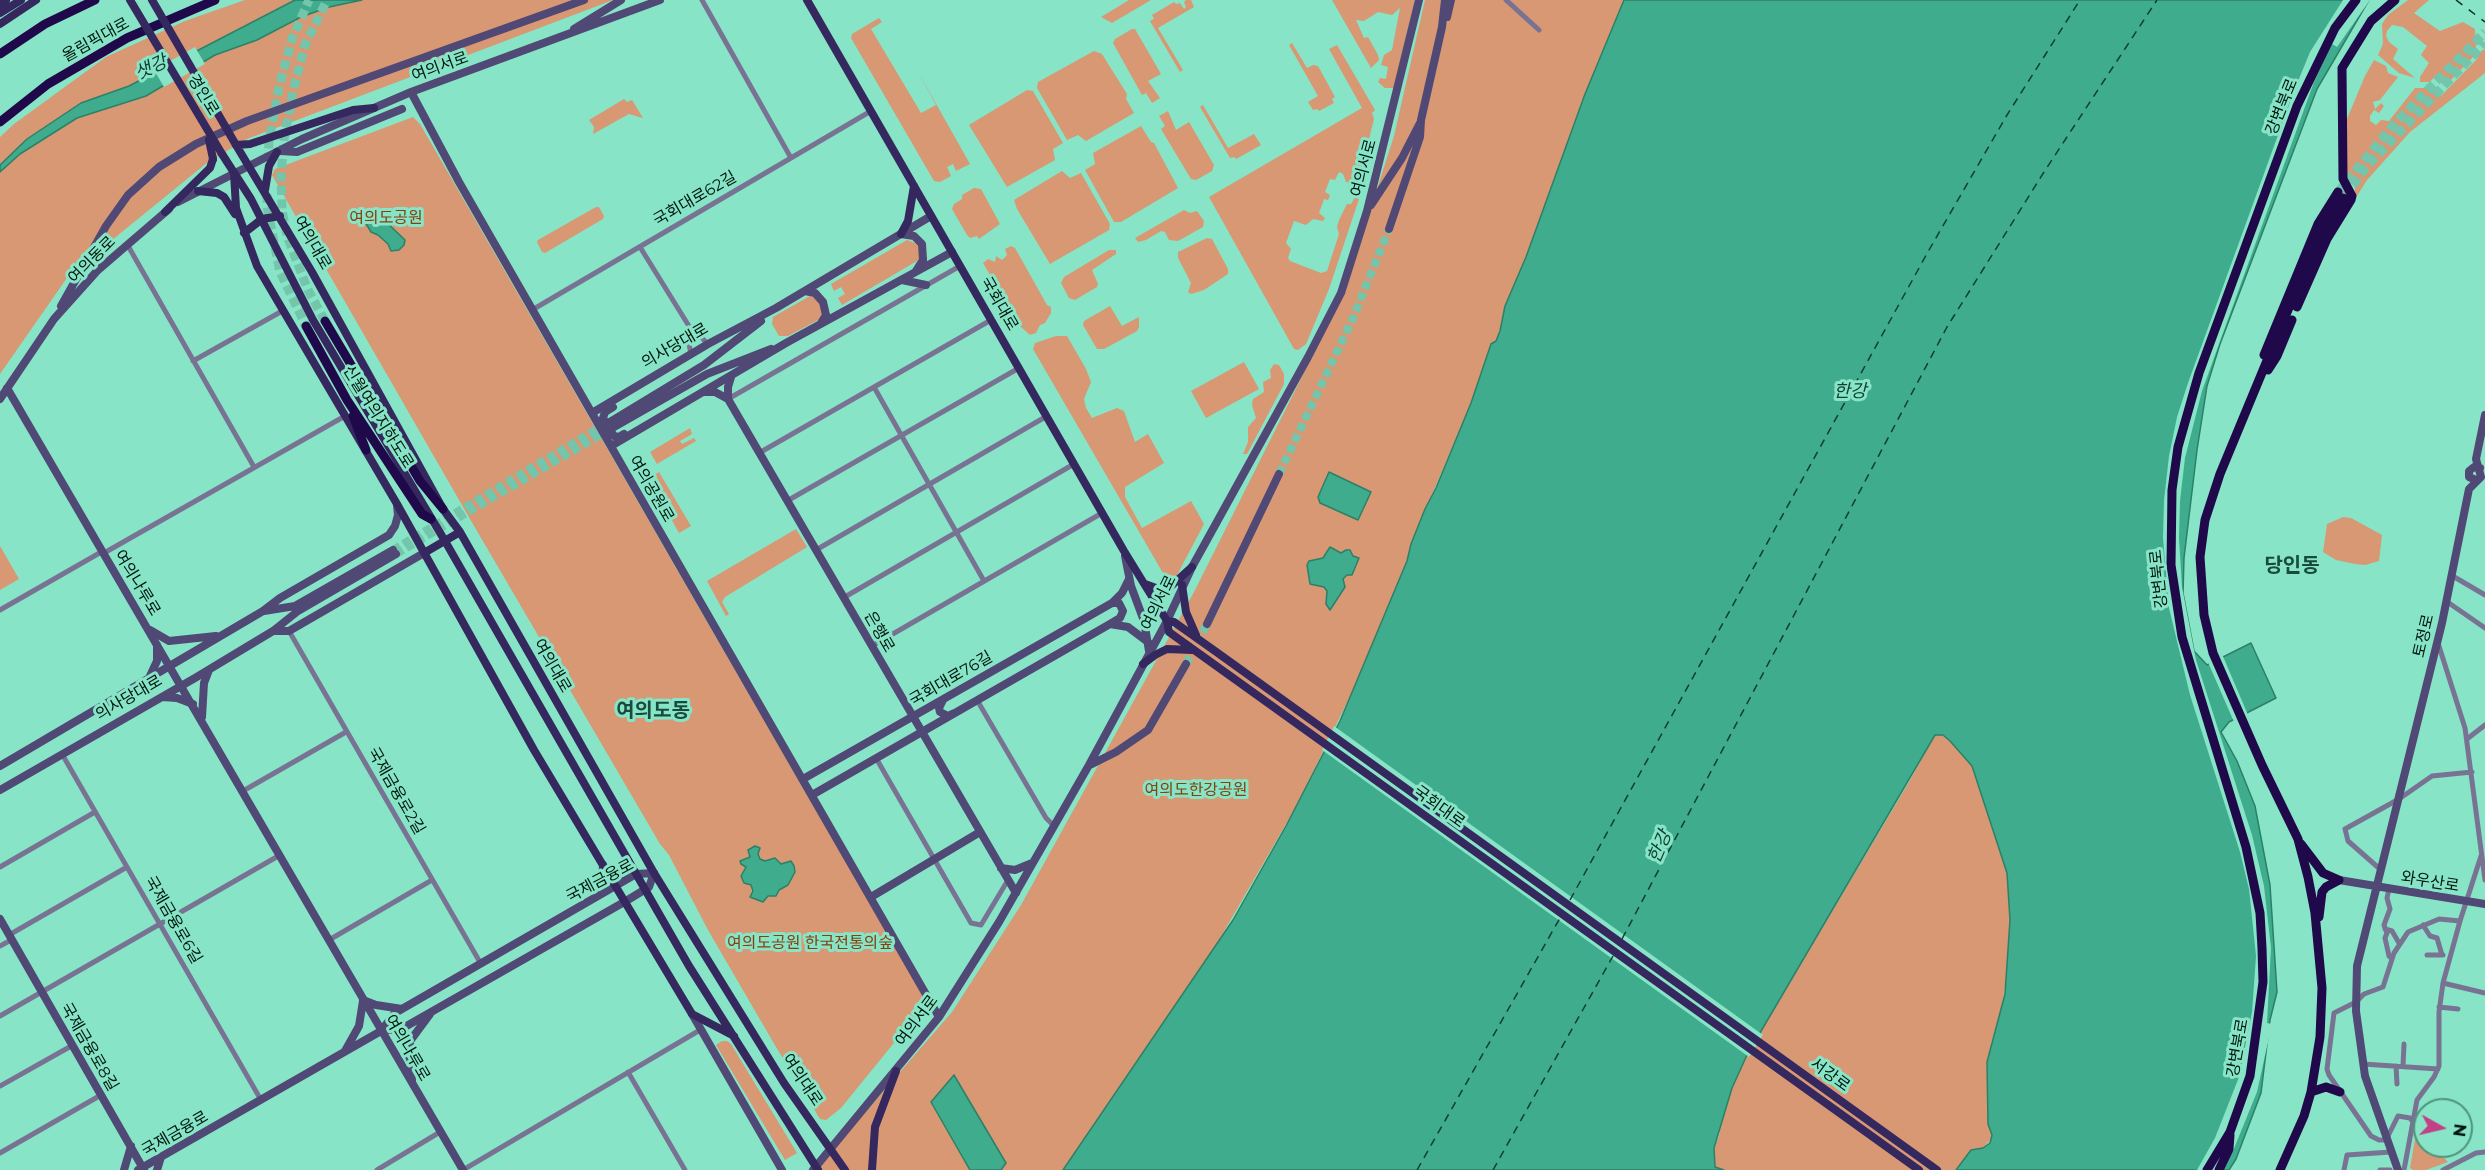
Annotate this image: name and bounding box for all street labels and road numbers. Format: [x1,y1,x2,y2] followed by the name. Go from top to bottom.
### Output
[59,14,133,66] street label: 올림픽대로
[409,48,471,86] street label: 여의서로
[183,71,223,119] street label: 경인로
[2262,76,2302,138] street label: 강변북로
[1347,137,1381,199] street label: 여의서로
[650,168,740,230] street label: 국회대로62길
[289,213,335,273] street label: 여의대로
[64,232,120,288] street label: 여의동로
[976,274,1022,334] street label: 국회대로
[638,319,712,373] street label: 의사당대로
[339,362,417,472] street label: 신월여의지하도로
[624,452,678,526] street label: 여의공원로
[110,547,164,619] street label: 여의나루로
[2146,549,2172,609] street label: 강변북로
[1137,572,1181,634] street label: 여의서로
[860,608,898,656] street label: 은행로
[2410,612,2438,660] street label: 토정로
[529,636,575,696] street label: 여의대로
[906,648,996,710] street label: 국회대로76길
[92,671,166,725] street label: 의사당대로
[363,744,429,838] street label: 국제금융로2길
[1410,782,1468,832] street label: 국회대로
[563,855,637,907] street label: 국제금융로
[2399,868,2461,896] street label: 와우산로
[140,873,206,967] street label: 국제금융로6길
[892,992,942,1050] street label: 여의서로
[56,1000,122,1094] street label: 국제금융로8길
[380,1011,434,1085] street label: 여의나루로
[2223,1017,2253,1079] street label: 강변북로
[778,1050,826,1110] street label: 여의대로
[1806,1054,1854,1096] street label: 서강로
[138,1107,212,1161] street label: 국제금융로

